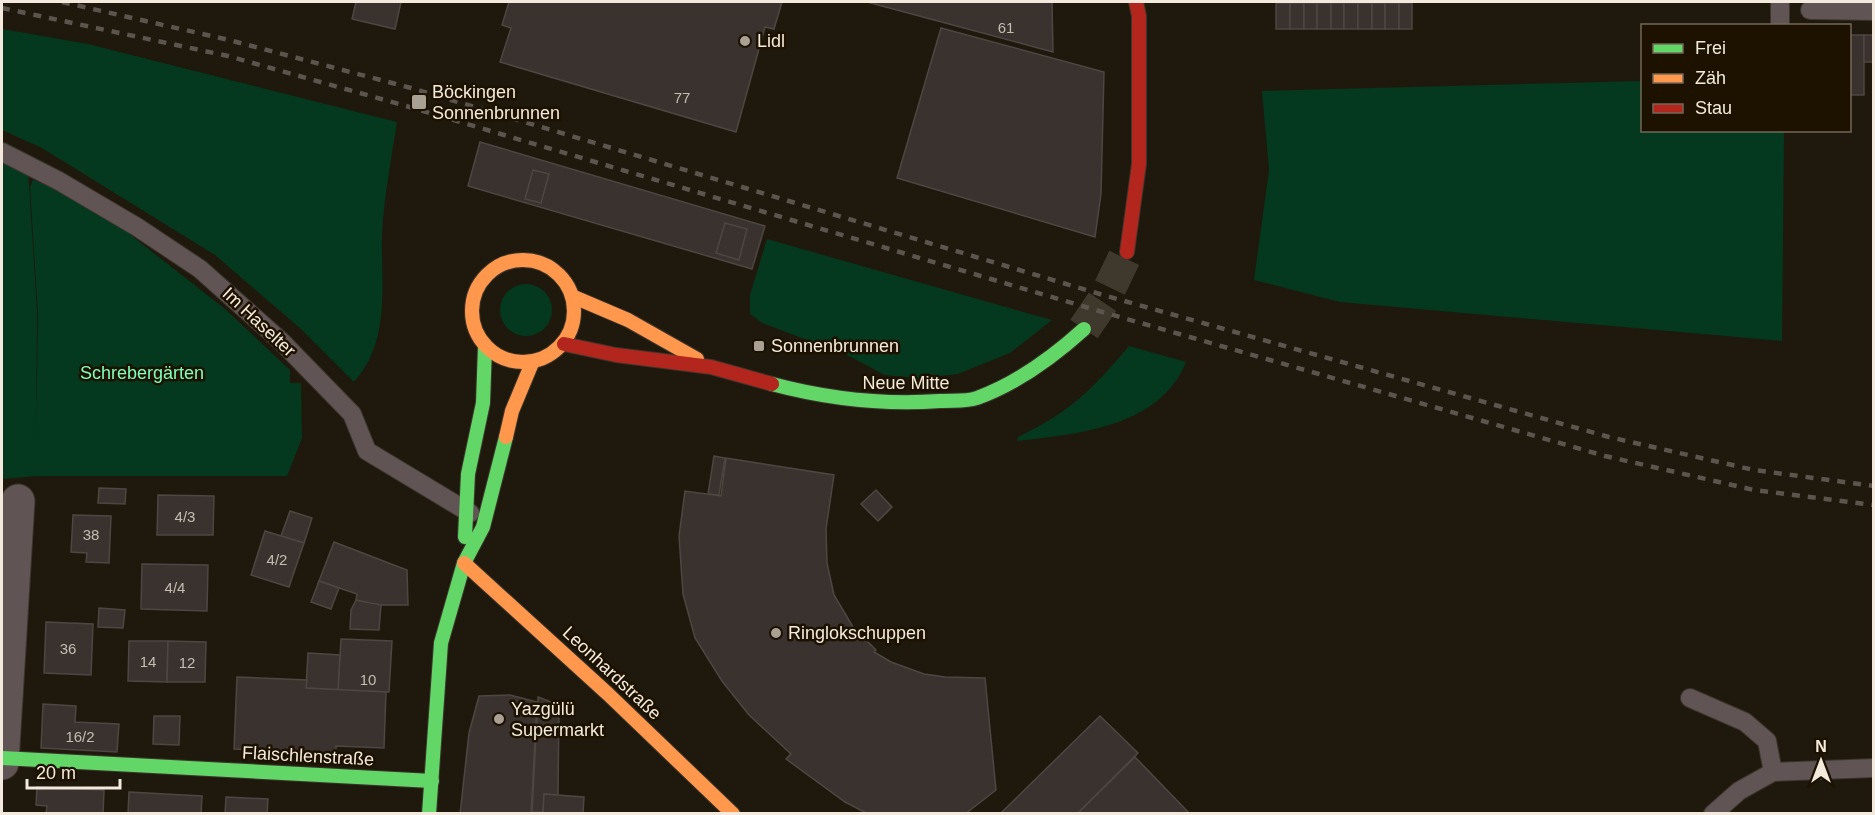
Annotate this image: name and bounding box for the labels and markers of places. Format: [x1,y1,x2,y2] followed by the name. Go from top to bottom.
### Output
[757,31,785,51] place label: Lidl
[738,34,752,48] marker: Lidl
[432,82,560,123] place label: Böckingen Sonnenbrunnen
[410,93,428,111] marker: Böckingen Sonnenbrunnen
[771,336,899,356] place label: Sonnenbrunnen
[752,339,766,353] marker: Sonnenbrunnen
[788,623,926,643] place label: Ringlokschuppen
[769,626,783,640] marker: Ringlokschuppen
[511,699,604,740] place label: Yazgülü Supermarkt
[492,712,506,726] marker: Yazgülü Supermarkt

